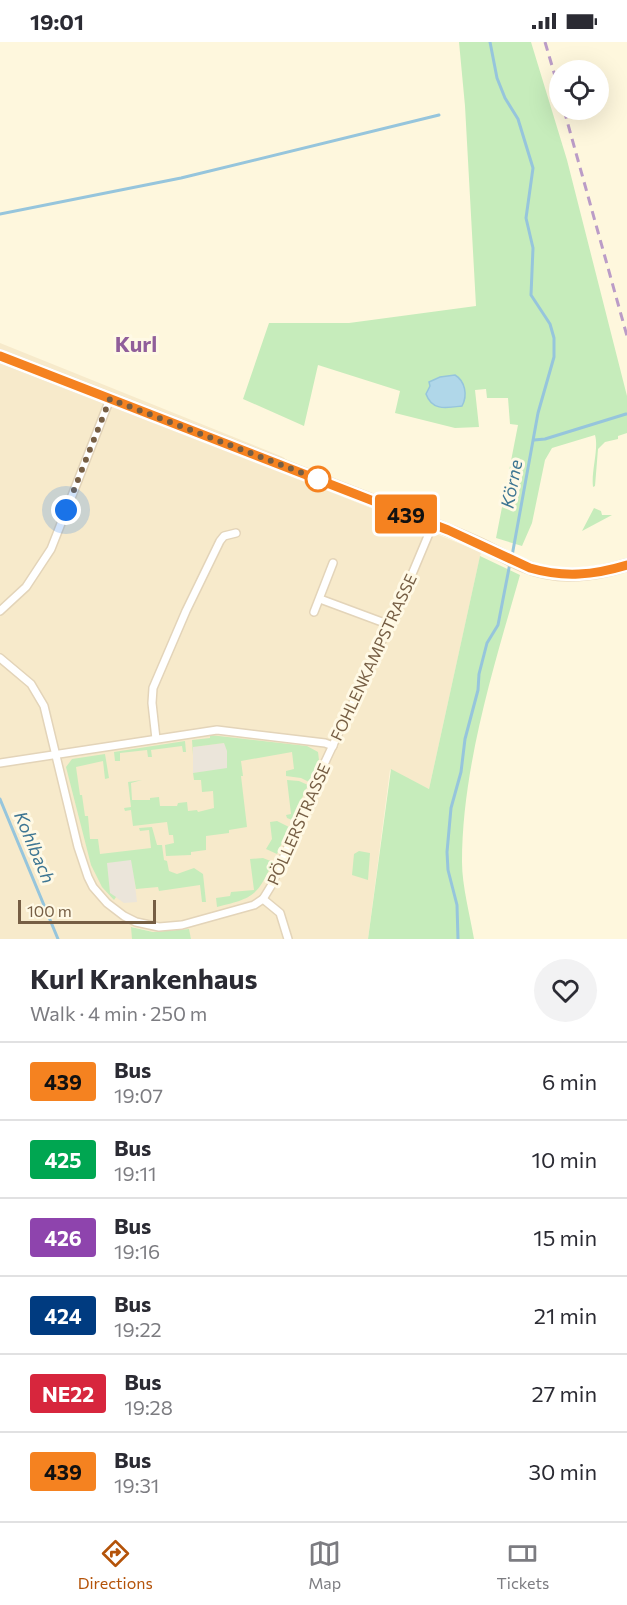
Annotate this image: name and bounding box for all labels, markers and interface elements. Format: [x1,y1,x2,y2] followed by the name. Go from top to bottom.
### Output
[30,8,84,35] text: 19:01
[549,60,609,120] map controls
[549,60,609,120] button: locate
[115,330,157,357] district label: Kurl
[496,457,527,510] water label: Körne
[305,466,331,492] unlabelled marker
[372,494,440,534] line badge: 439
[51,495,81,525] your location
[387,502,425,527] text: 439
[326,571,420,743] street label: FOHLENKAMPSTRASSE
[263,760,333,888] street label: PÖLLERSTRASSE
[10,808,60,886] water label: Kohlbach
[18,897,156,924] scale bar
[27,901,72,920] text: 100 m
[534,959,597,1022] button: heart
[30,961,258,995] text: Kurl Krankenhaus
[30,1001,207,1025] text: Walk · 4 min · 250 m
[114,1056,151,1083] text: Bus
[542,1068,597,1095] text: 6 min
[44,1069,82,1094] text: 439
[114,1083,163,1107] text: 19:07
[114,1134,151,1161] text: Bus
[532,1146,597,1173] text: 10 min
[45,1147,81,1172] text: 425
[114,1161,157,1185] text: 19:11
[114,1212,151,1239] text: Bus
[533,1224,597,1251] text: 15 min
[44,1225,82,1250] text: 426
[114,1239,160,1263] text: 19:16
[114,1290,151,1317] text: Bus
[534,1302,597,1329] text: 21 min
[44,1303,82,1328] text: 424
[114,1317,162,1341] text: 19:22
[124,1368,162,1395] text: Bus
[532,1380,597,1407] text: 27 min
[42,1381,94,1406] text: NE22
[124,1395,173,1419] text: 19:28
[114,1446,151,1473] text: Bus
[528,1458,597,1485] text: 30 min
[44,1459,82,1484] text: 439
[114,1473,159,1497] text: 19:31
[78,1537,153,1592] tab: Directions
[308,1537,341,1592] tab: Map
[497,1537,549,1592] tab: Tickets

